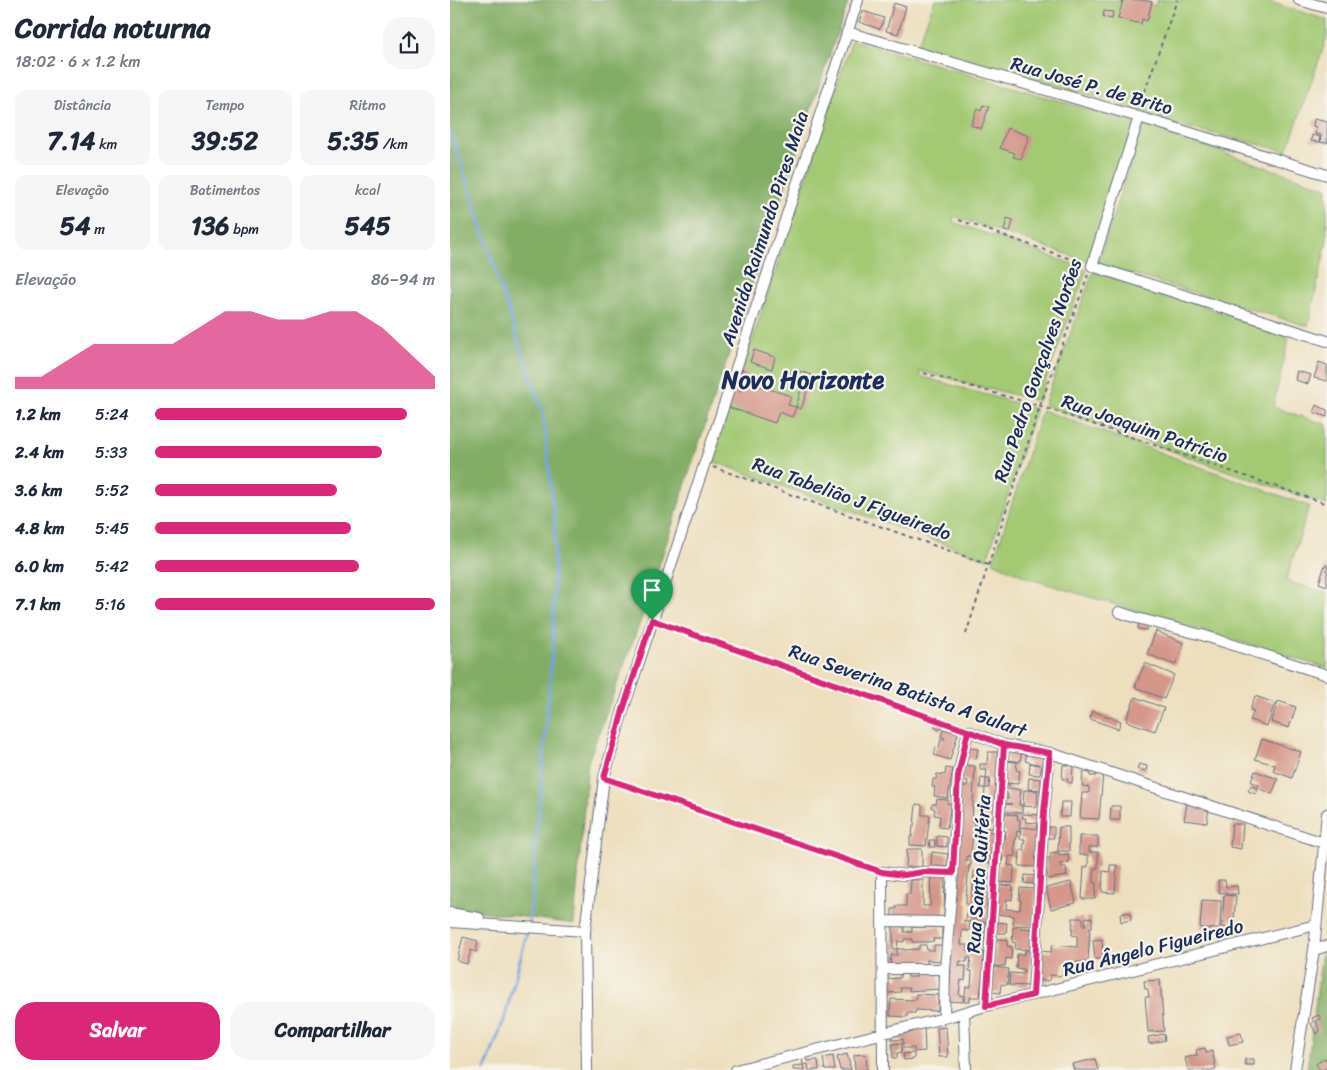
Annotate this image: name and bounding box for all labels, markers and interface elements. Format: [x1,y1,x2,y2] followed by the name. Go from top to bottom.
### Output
[15,3,211,52] text: Corrida noturna
[383,17,435,69] button: share
[15,47,140,76] text: 18:02 · 6 × 1.2 km
[1007,47,1177,124] street label: Rua José P. de Brito
[54,93,111,118] text: Distância
[206,93,244,118] text: Tempo
[349,93,386,118] text: Ritmo
[711,106,818,351] street label: Avenida Raimundo Pires Maia
[47,118,96,163] text: 7.14
[192,118,258,163] text: 39:52
[327,118,379,163] text: 5:35
[96,132,117,157] text: km
[379,132,408,157] text: /km
[56,178,109,203] text: Elevação
[190,178,260,203] text: Batimentos
[355,178,380,203] text: kcal
[60,203,91,248] text: 54
[191,203,230,248] text: 136
[345,203,391,248] text: 545
[91,217,105,242] text: m
[230,217,259,242] text: bpm
[984,254,1091,486] street label: Rua Pedro Gonçalves Norões
[15,265,76,294] text: Elevação
[371,265,435,294] text: 86–94 m
[721,359,885,401] district label: Novo Horizonte
[1057,385,1233,472] street label: Rua Joaquim Patrício
[15,400,61,429] text: 1.2 km
[95,400,129,429] text: 5:24
[15,438,64,467] text: 2.4 km
[95,438,127,467] text: 5:33
[748,447,956,550] street label: Rua Tabelião J Figueiredo
[15,476,63,505] text: 3.6 km
[95,476,129,505] text: 5:52
[15,514,64,543] text: 4.8 km
[95,514,129,543] text: 5:45
[15,552,64,581] text: 6.0 km
[95,552,129,581] text: 5:42
[631,569,673,620] pin
[638,576,666,604] icon: arrive
[15,590,61,619] text: 7.1 km
[95,590,126,619] text: 5:16
[785,634,1032,747] street label: Rua Severina Batista A Gulart
[957,793,1001,954] street label: Rua Santa Quitéria
[1060,909,1247,986] street label: Rua Ângelo Figueiredo
[15,1002,220,1060] button: Salvar
[230,1002,435,1060] button: Compartilhar

